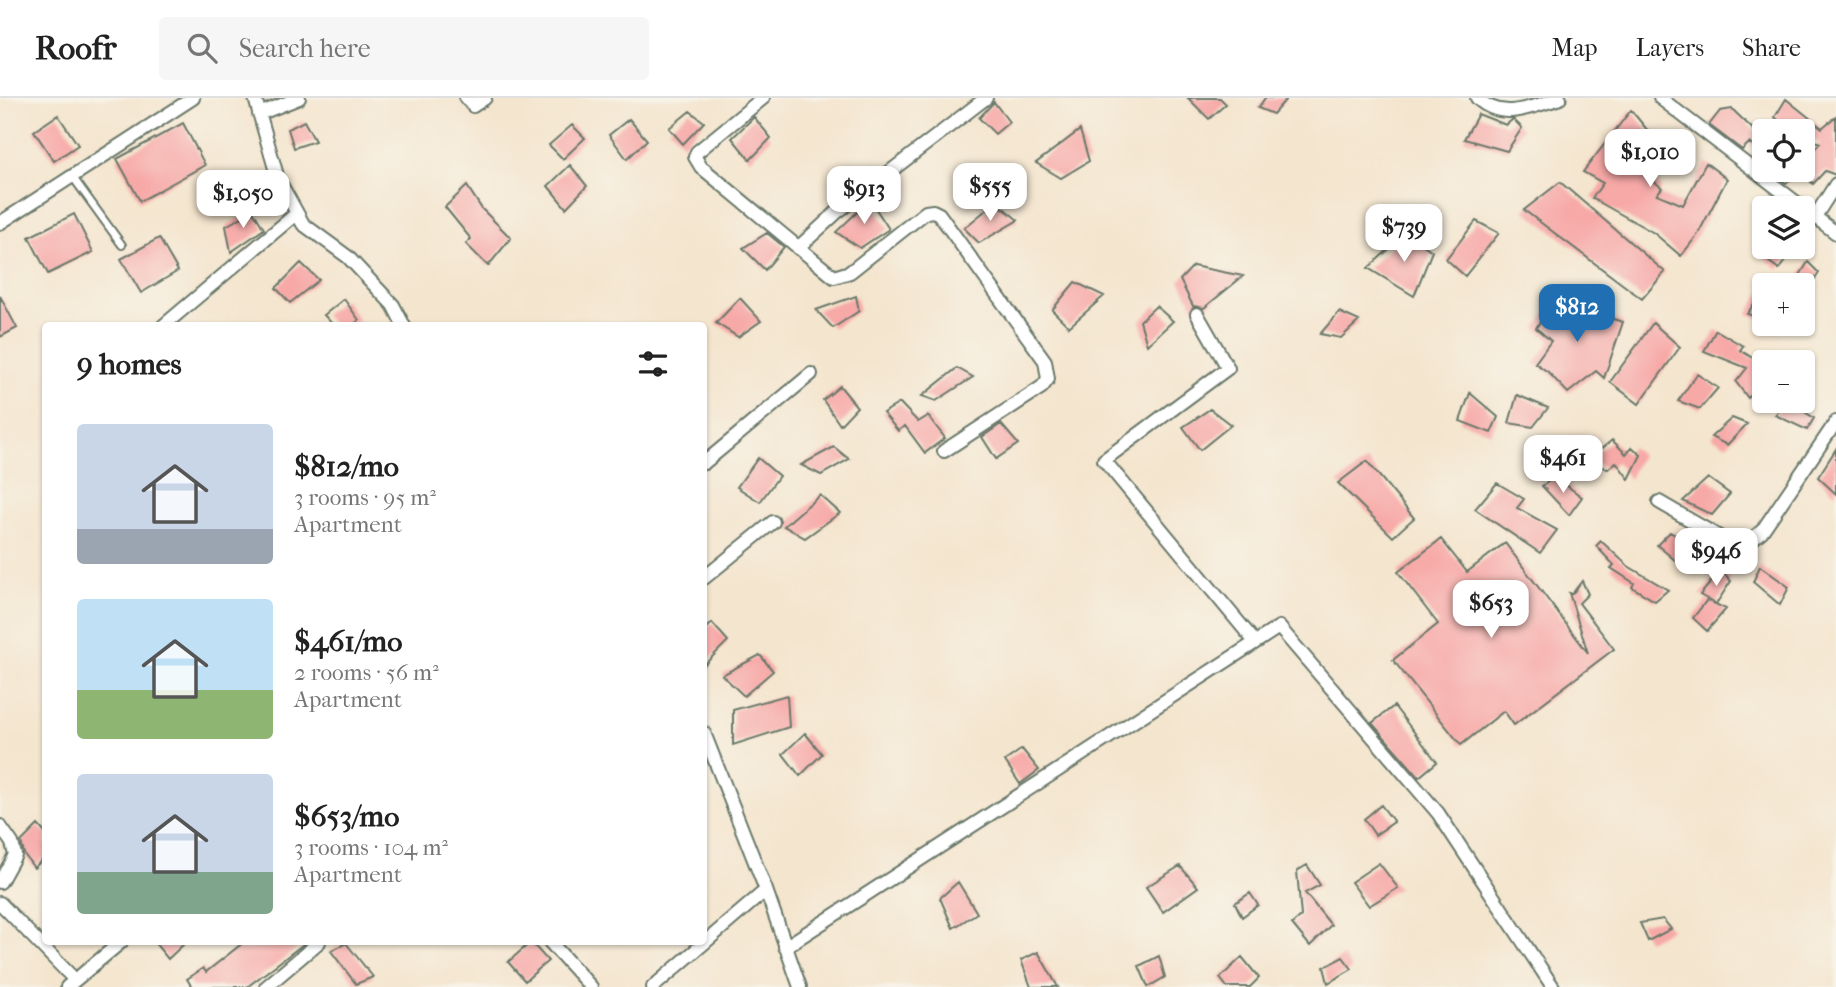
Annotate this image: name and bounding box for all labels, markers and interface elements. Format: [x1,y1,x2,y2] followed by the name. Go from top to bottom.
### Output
[159,17,649,80] search box
[35,29,117,68] text: Roofr
[183,29,221,67] icon: search
[239,33,371,64] text: Search here
[1552,34,1598,62] text: Map
[1636,34,1704,62] text: Layers
[1742,34,1801,62] text: Share
[1752,119,1815,413] map controls
[1752,119,1815,182] button: locate
[1593,130,1707,189] pin: $1,010
[1621,138,1679,165] text: $1,010
[949,164,1031,223] pin: $555
[823,166,905,226] pin: $913
[186,170,300,230] pin: $1,050
[969,172,1011,199] text: $555
[843,175,885,202] text: $913
[213,179,273,206] text: $1,050
[1752,196,1815,259] button: layers
[1363,204,1445,264] pin: $739
[1381,213,1427,240] text: $739
[1752,273,1815,336] button: +
[1536,285,1618,344] pin: $812
[1555,293,1599,320] text: $812
[634,345,672,383] icon: filters
[77,347,182,382] text: 9 homes
[1752,350,1815,413] button: −
[1522,436,1604,495] pin: $461
[1540,444,1586,471] text: $461
[294,449,399,484] text: $812/mo
[133,452,217,536] icon: home
[294,484,436,511] text: 3 rooms · 95 m²
[294,511,402,538] text: Apartment
[1675,528,1757,588] pin: $946
[1691,537,1741,564] text: $946
[1450,580,1532,640] pin: $653
[1469,589,1513,616] text: $653
[294,624,402,659] text: $461/mo
[133,627,217,711] icon: home
[294,659,439,686] text: 2 rooms · 56 m²
[294,686,402,713] text: Apartment
[294,799,399,834] text: $653/mo
[133,802,217,886] icon: home
[294,834,448,861] text: 3 rooms · 104 m²
[294,861,402,888] text: Apartment

